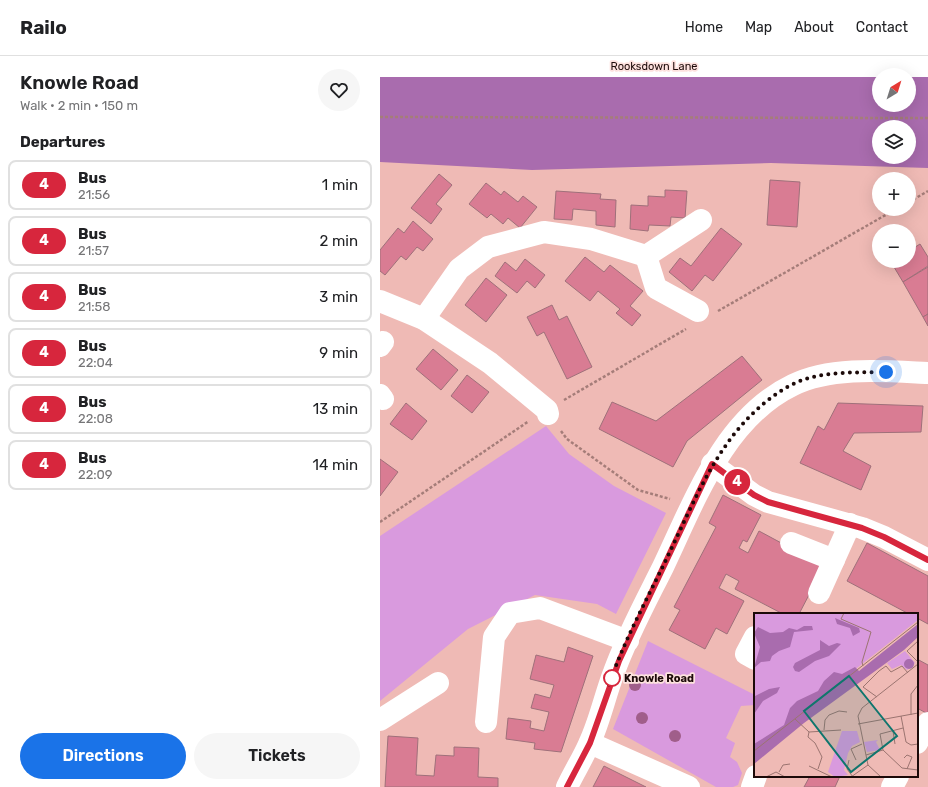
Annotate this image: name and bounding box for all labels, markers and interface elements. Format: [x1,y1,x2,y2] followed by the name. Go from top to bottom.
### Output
[20,16,67,39] text: Railo
[685,19,723,36] text: Home
[745,19,772,36] text: Map
[794,19,834,36] text: About
[856,19,908,36] text: Contact
[611,60,697,73] street label: Rooksdown Lane
[872,68,916,112] north arrow
[872,68,916,268] map controls
[318,69,360,111] button: heart
[20,71,139,94] text: Knowle Road
[20,98,138,113] text: Walk · 2 min · 150 m
[872,120,916,164] button: layers
[20,133,105,151] text: Departures
[78,169,106,187] text: Bus
[872,172,916,216] button: +
[39,176,49,193] text: 4
[322,176,358,194] text: 1 min
[78,187,110,202] text: 21:56
[872,224,916,268] button: −
[78,225,106,243] text: Bus
[39,232,49,249] text: 4
[319,232,358,250] text: 2 min
[78,243,109,258] text: 21:57
[78,281,106,299] text: Bus
[39,288,49,305] text: 4
[319,288,358,306] text: 3 min
[78,299,111,314] text: 21:58
[78,337,106,355] text: Bus
[39,344,49,361] text: 4
[319,344,358,362] text: 9 min
[78,355,113,370] text: 22:04
[876,362,896,382] your location
[78,393,106,411] text: Bus
[39,400,49,417] text: 4
[313,400,358,418] text: 13 min
[78,411,113,426] text: 22:08
[78,449,106,467] text: Bus
[39,456,49,473] text: 4
[313,456,358,474] text: 14 min
[78,467,113,482] text: 22:09
[724,469,750,495] line badge: 4
[732,473,742,490] text: 4
[754,613,918,777] inset map
[603,669,621,687] marker: Knowle Road
[624,672,694,685] place label: Knowle Road
[20,733,186,779] button: Directions
[194,733,360,779] button: Tickets

